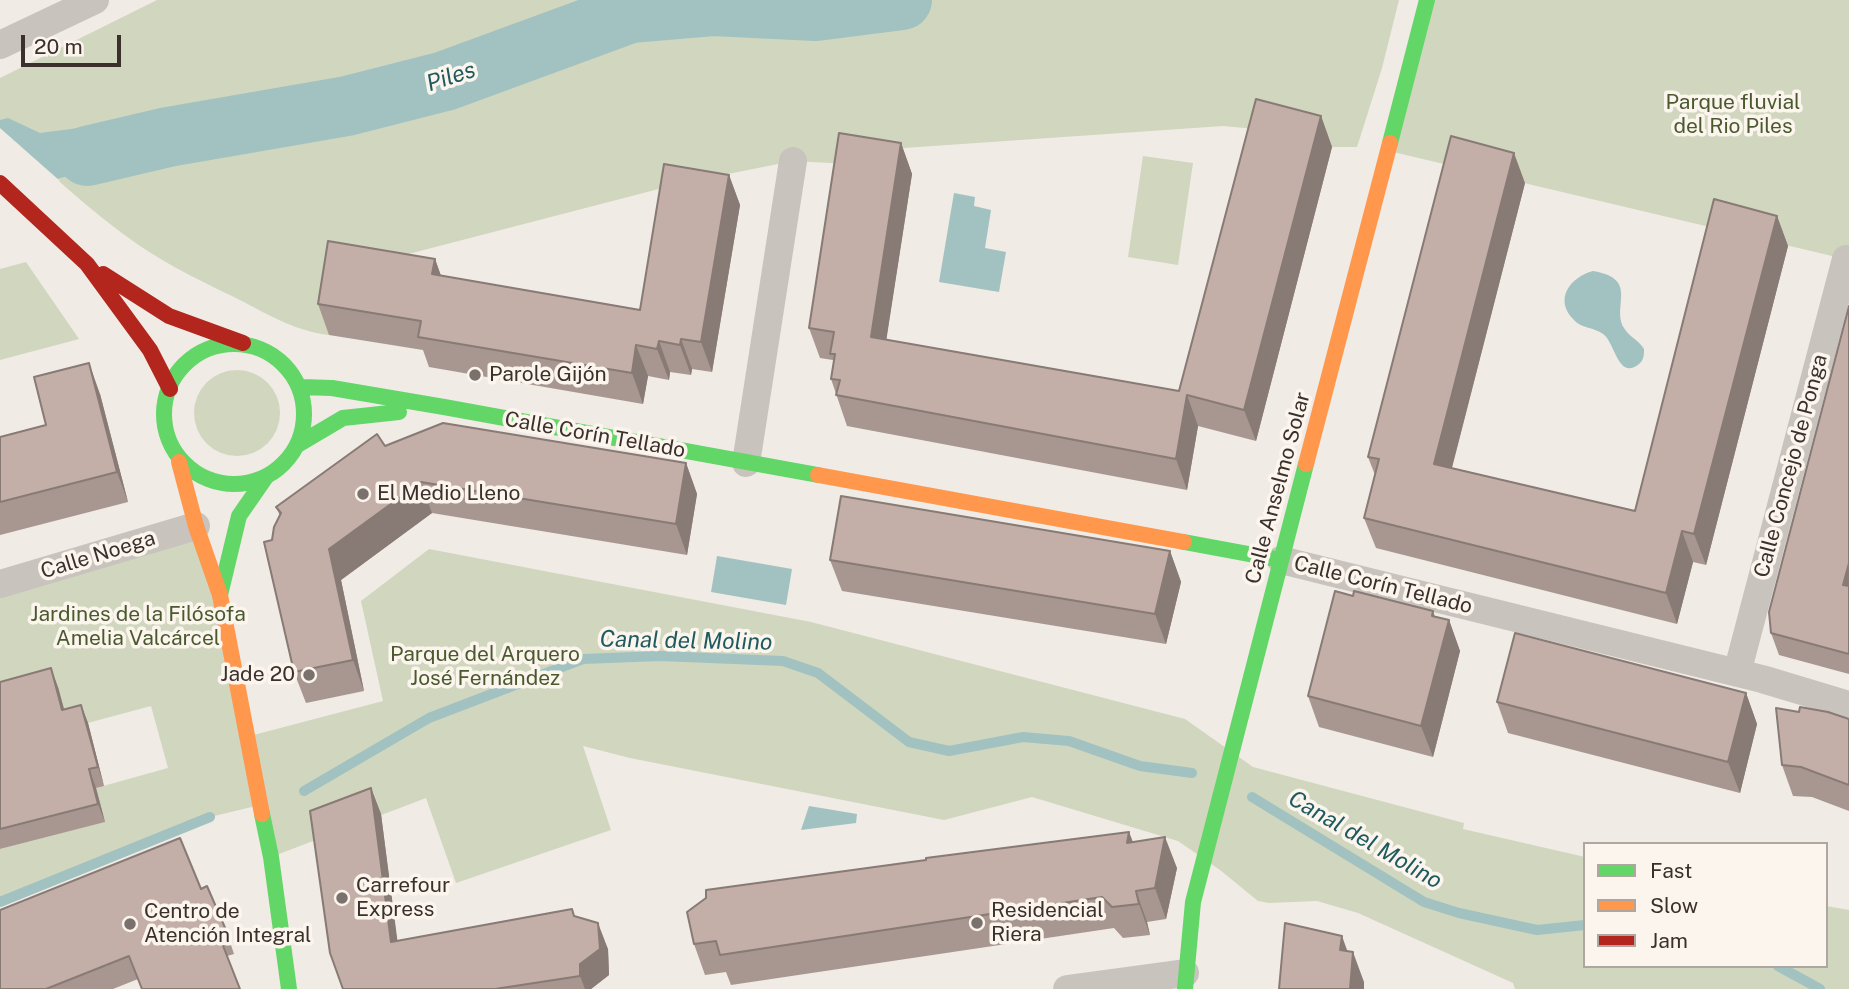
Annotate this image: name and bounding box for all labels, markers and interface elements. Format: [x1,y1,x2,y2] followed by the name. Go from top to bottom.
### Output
[24,21,124,65] scale bar
[34,34,83,59] text: 20 m
[423,56,479,98] water label: Piles
[1666,90,1800,140] park label: Parque fluvial del Rio Piles
[1749,352,1833,580] street label: Calle Concejo de Ponga
[489,362,607,388] place label: Parole Gijón
[467,367,483,383] marker: Parole Gijón
[1240,389,1316,587] street label: Calle Anselmo Solar
[503,407,687,463] street label: Calle Corín Tellado
[377,481,520,507] place label: El Medio Lleno
[355,486,371,502] marker: El Medio Lleno
[38,526,158,584] street label: Calle Noega
[1291,551,1475,619] street label: Calle Corín Tellado
[30,602,246,652] park label: Jardines de la Filósofa Amelia Valcárcel
[599,626,773,656] water label: Canal del Molino
[390,642,580,692] park label: Parque del Arquero José Fernández
[220,662,295,688] place label: Jade 20
[301,667,317,683] marker: Jade 20
[1283,785,1447,895] water label: Canal del Molino
[1583,842,1828,968] legend
[1650,858,1692,883] text: Fast
[356,873,450,923] place label: Carrefour Express
[334,890,350,906] marker: Carrefour Express
[1650,893,1698,918] text: Slow
[991,898,1103,948] place label: Residencial Riera
[144,899,311,949] place label: Centro de Atención Integral
[969,915,985,931] marker: Residencial Riera
[122,916,138,932] marker: Centro de Atención Integral
[1650,928,1688,953] text: Jam

